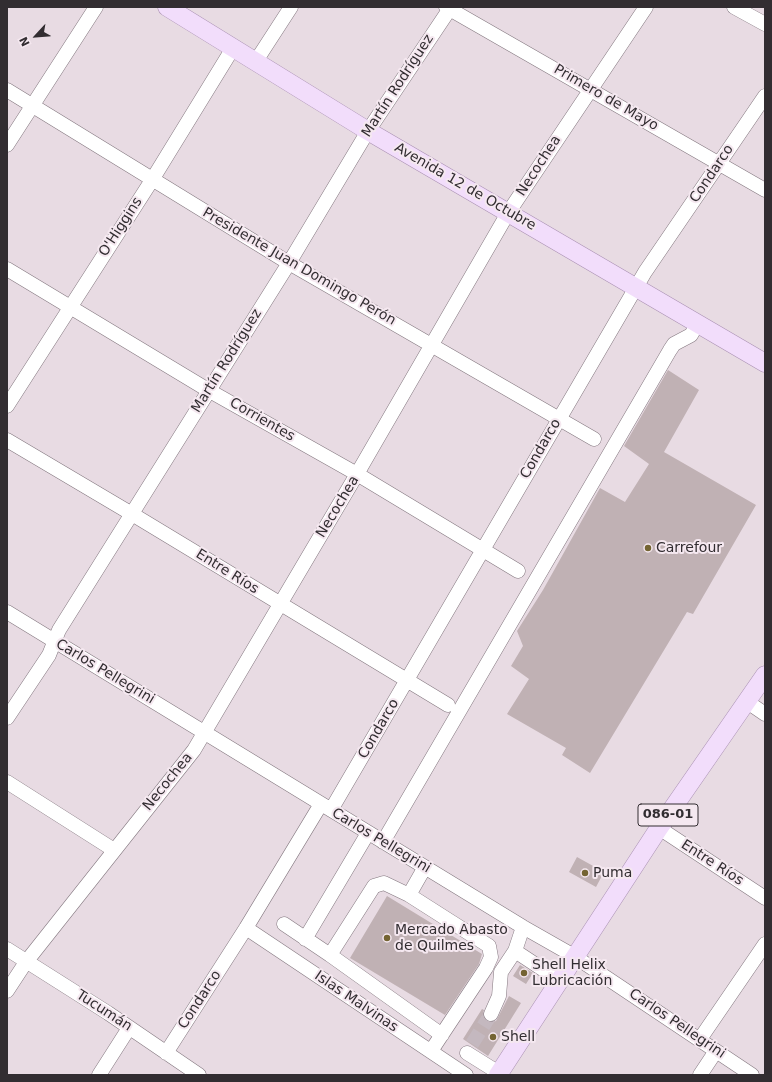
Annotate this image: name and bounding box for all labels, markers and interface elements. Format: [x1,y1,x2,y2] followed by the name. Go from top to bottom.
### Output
[16,16,56,56] north arrow
[359,32,437,140] street label: Martín Rodríguez
[17,34,33,48] text: N
[551,61,661,135] street label: Primero de Mayo
[513,132,565,200] street label: Necochea
[391,140,539,234] street label: Avenida 12 de Octubre
[686,142,738,206] street label: Condarco
[96,194,146,260] street label: O'Higgins
[199,205,399,329] street label: Presidente Juan Domingo Perón
[188,306,266,416] street label: Martín Rodríguez
[226,395,298,445] street label: Corrientes
[517,416,565,482] street label: Condarco
[313,473,363,541] street label: Necochea
[656,540,722,556] place label: Carrefour
[643,543,653,553] marker: Carrefour
[192,546,262,598] street label: Entre Ríos
[52,636,158,708] street label: Carlos Pellegrini
[355,696,403,762] street label: Condarco
[140,750,196,814] street label: Necochea
[638,804,698,826] road number: 086-01
[328,805,434,877] street label: Carlos Pellegrini
[678,837,746,889] street label: Entre Ríos
[593,865,632,881] place label: Puma
[580,868,590,878] marker: Puma
[395,922,508,954] place label: Mercado Abasto de Quilmes
[382,933,392,943] marker: Mercado Abasto de Quilmes
[532,957,612,990] place label: Shell Helix Lubricación
[175,968,225,1032] street label: Condarco
[311,968,401,1036] street label: Islas Malvinas
[519,968,529,978] marker: Shell Helix Lubricación
[626,986,728,1062] street label: Carlos Pellegrini
[73,987,135,1035] street label: Tucumán
[501,1029,535,1045] place label: Shell
[488,1032,498,1042] marker: Shell

